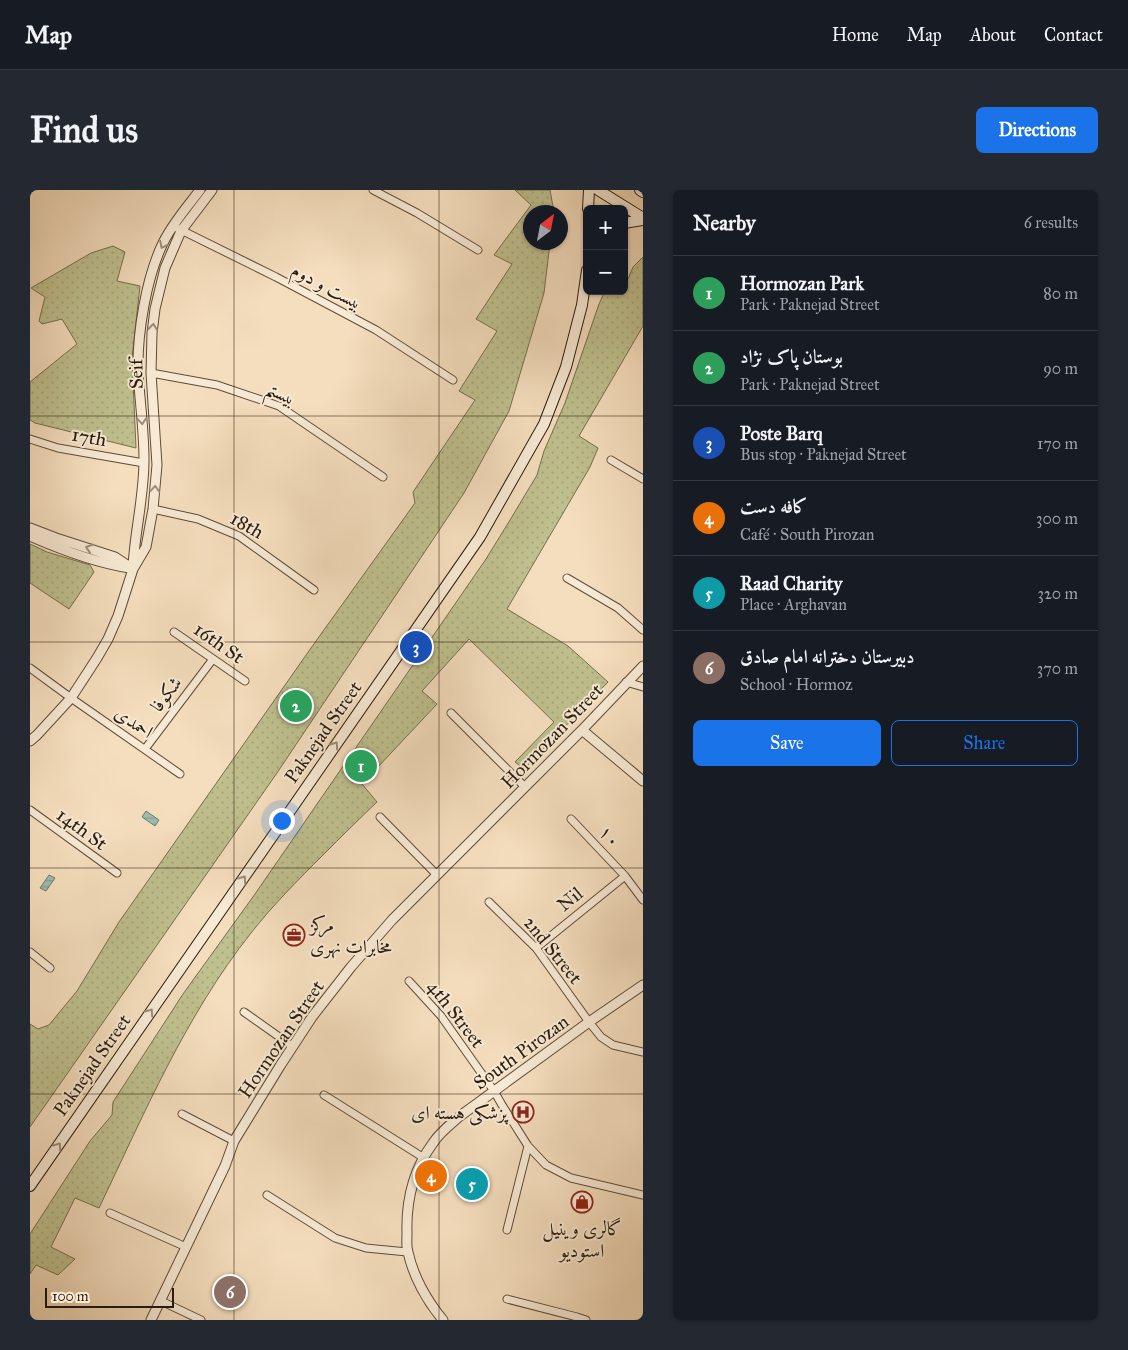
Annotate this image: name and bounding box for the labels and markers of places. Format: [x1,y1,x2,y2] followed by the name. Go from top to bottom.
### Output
[400,628,432,666] pin: 3
[280,687,312,725] pin: 2
[345,747,377,785] pin: 1
[308,913,392,959] place label: مرکز مخابرات نهری
[282,923,306,947] office icon: مرکز مخابرات نهری
[511,1100,535,1124] hospital icon: پزشکی هسته ای
[411,1101,509,1126] place label: پزشکی هسته ای
[415,1157,447,1195] pin: 4
[456,1165,488,1203] pin: 5
[570,1190,594,1214] shop icon: گالری وینیل استودیو
[542,1217,622,1263] place label: گالری وینیل استودیو
[214,1273,246,1311] pin: 6

